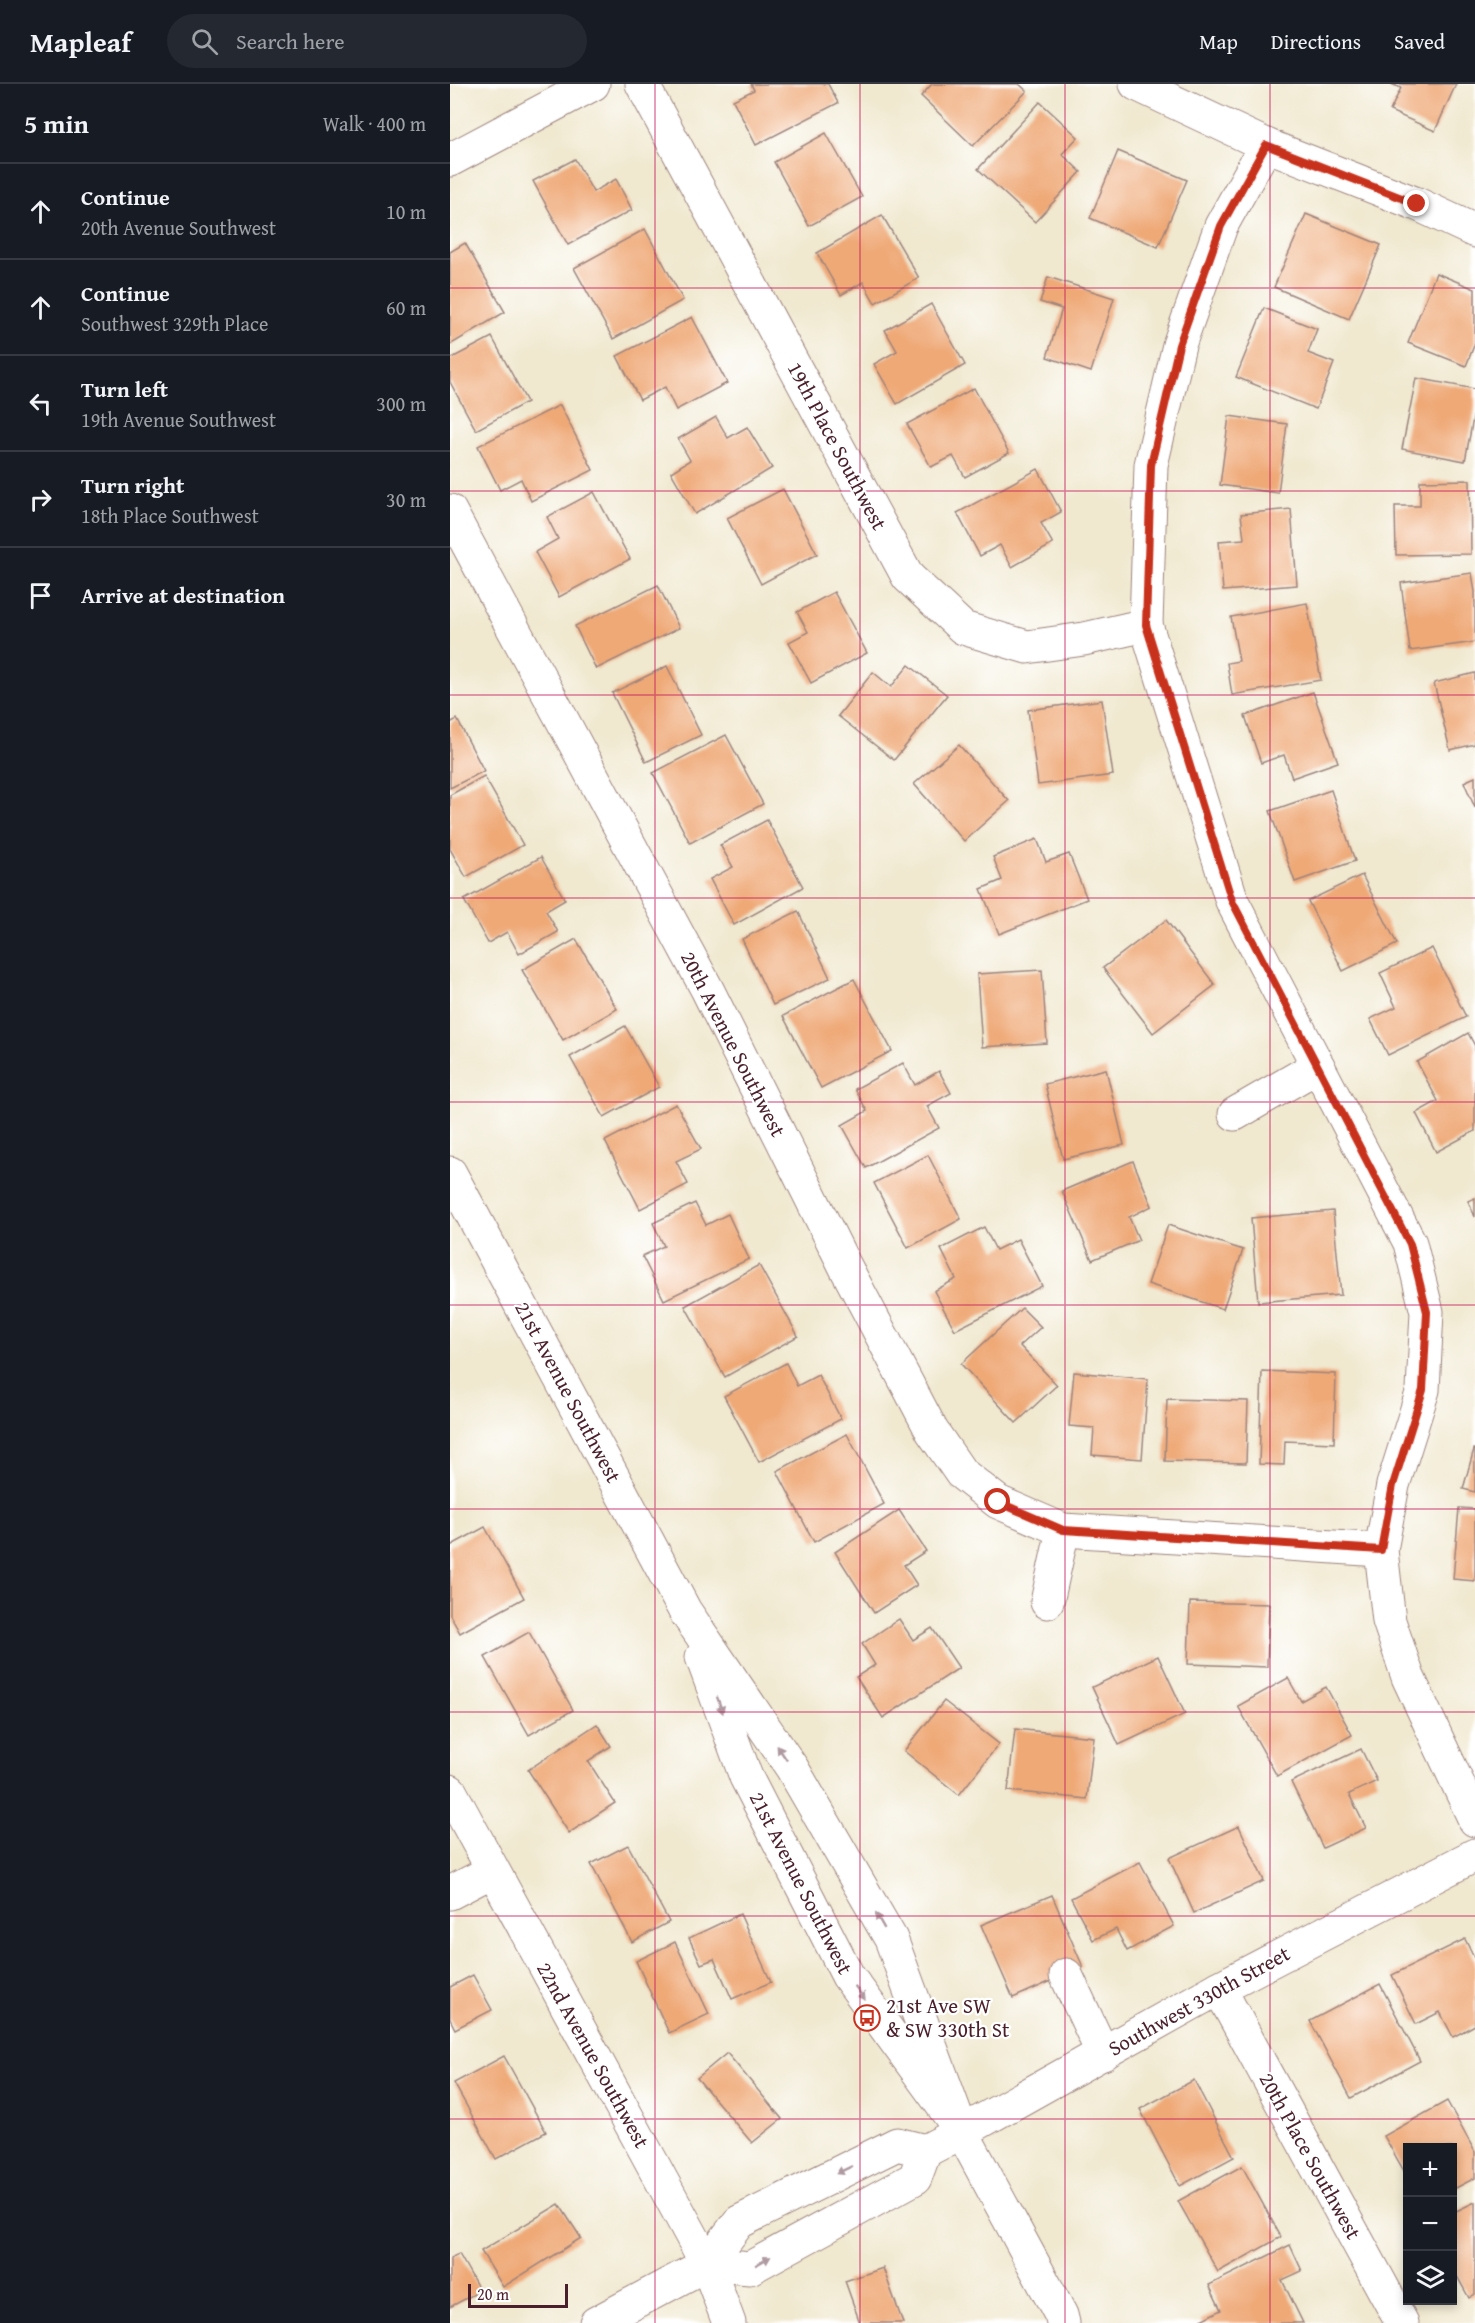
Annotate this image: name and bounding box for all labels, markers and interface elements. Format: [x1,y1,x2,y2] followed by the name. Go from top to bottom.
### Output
[167,14,587,68] search box
[30,21,131,62] text: Mapleaf
[188,25,221,58] icon: search
[236,25,345,57] text: Search here
[1199,26,1238,57] text: Map
[1271,26,1361,57] text: Directions
[1394,26,1445,57] text: Saved
[24,104,89,143] text: 5 min
[323,109,426,138] text: Walk · 400 m
[81,181,170,213] text: Continue
[1403,190,1429,216] route end
[24,195,57,228] icon: ahead
[386,197,426,226] text: 10 m
[81,213,276,242] text: 20th Avenue Southwest
[81,277,170,309] text: Continue
[24,291,57,324] icon: ahead
[386,293,426,322] text: 60 m
[81,309,268,338] text: Southwest 329th Place
[780,356,895,536] street label: 19th Place Southwest
[81,373,168,405] text: Turn left
[24,387,57,420] icon: left
[376,389,426,418] text: 300 m
[81,405,276,434] text: 19th Avenue Southwest
[81,469,184,501] text: Turn right
[24,483,57,516] icon: right
[386,485,426,514] text: 30 m
[81,501,259,530] text: 18th Place Southwest
[24,579,57,612] icon: arrive
[81,579,285,611] text: Arrive at destination
[673,945,794,1143] street label: 20th Avenue Southwest
[507,1296,630,1488] street label: 21st Avenue Southwest
[984,1488,1010,1514] route start
[715,1696,725,1714] one-way arrow
[777,1745,788,1761] one-way arrow
[742,1786,861,1980] street label: 21st Avenue Southwest
[875,1913,886,1929] one-way arrow
[1102,1937,1296,2063] street label: Southwest 330th Street
[529,1956,658,2154] street label: 22nd Avenue Southwest
[854,1984,866,2000] one-way arrow
[886,1990,1010,2045] place label: 21st Ave SW & SW 330th St
[852,2003,882,2033] bus stop icon: 21st Ave SW & SW 330th St
[1252,2067,1370,2245] street label: 20th Place Southwest
[1403,2143,1457,2305] map controls
[1403,2143,1457,2197] button: +
[835,2165,852,2175] one-way arrow
[1403,2197,1457,2251] button: −
[1403,2251,1457,2305] button: layers
[755,2256,772,2266] one-way arrow
[468,2281,568,2308] scale bar
[477,2282,509,2306] text: 20 m

